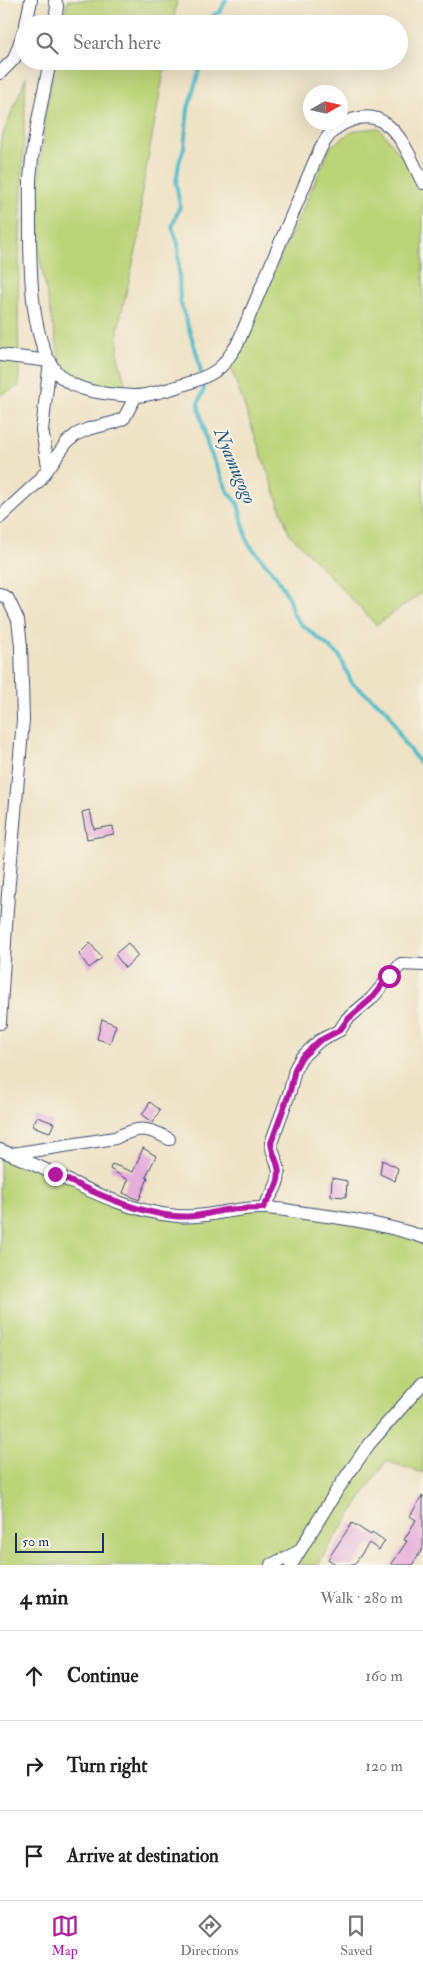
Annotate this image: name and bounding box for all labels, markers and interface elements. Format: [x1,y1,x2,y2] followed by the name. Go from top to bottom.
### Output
[15,15,408,70] search box
[33,29,61,57] icon: search
[73,31,161,55] text: Search here
[303,85,348,130] north arrow
[208,424,262,508] water label: Nyamugogo
[378,965,401,988] route start
[44,1163,67,1186] route end
[15,1530,104,1553] scale bar
[22,1533,49,1550] text: 50 m
[20,1584,68,1611] text: 4 min
[320,1588,403,1608] text: Walk · 280 m
[20,1662,48,1690] icon: ahead
[67,1664,138,1688] text: Continue
[365,1666,403,1686] text: 160 m
[20,1752,48,1780] icon: right
[67,1754,147,1778] text: Turn right
[365,1756,403,1776] text: 120 m
[20,1842,48,1870] icon: arrive
[67,1844,219,1868] text: Arrive at destination
[51,1912,79,1959] tab: Map
[180,1912,239,1959] tab: Directions
[340,1912,372,1959] tab: Saved

